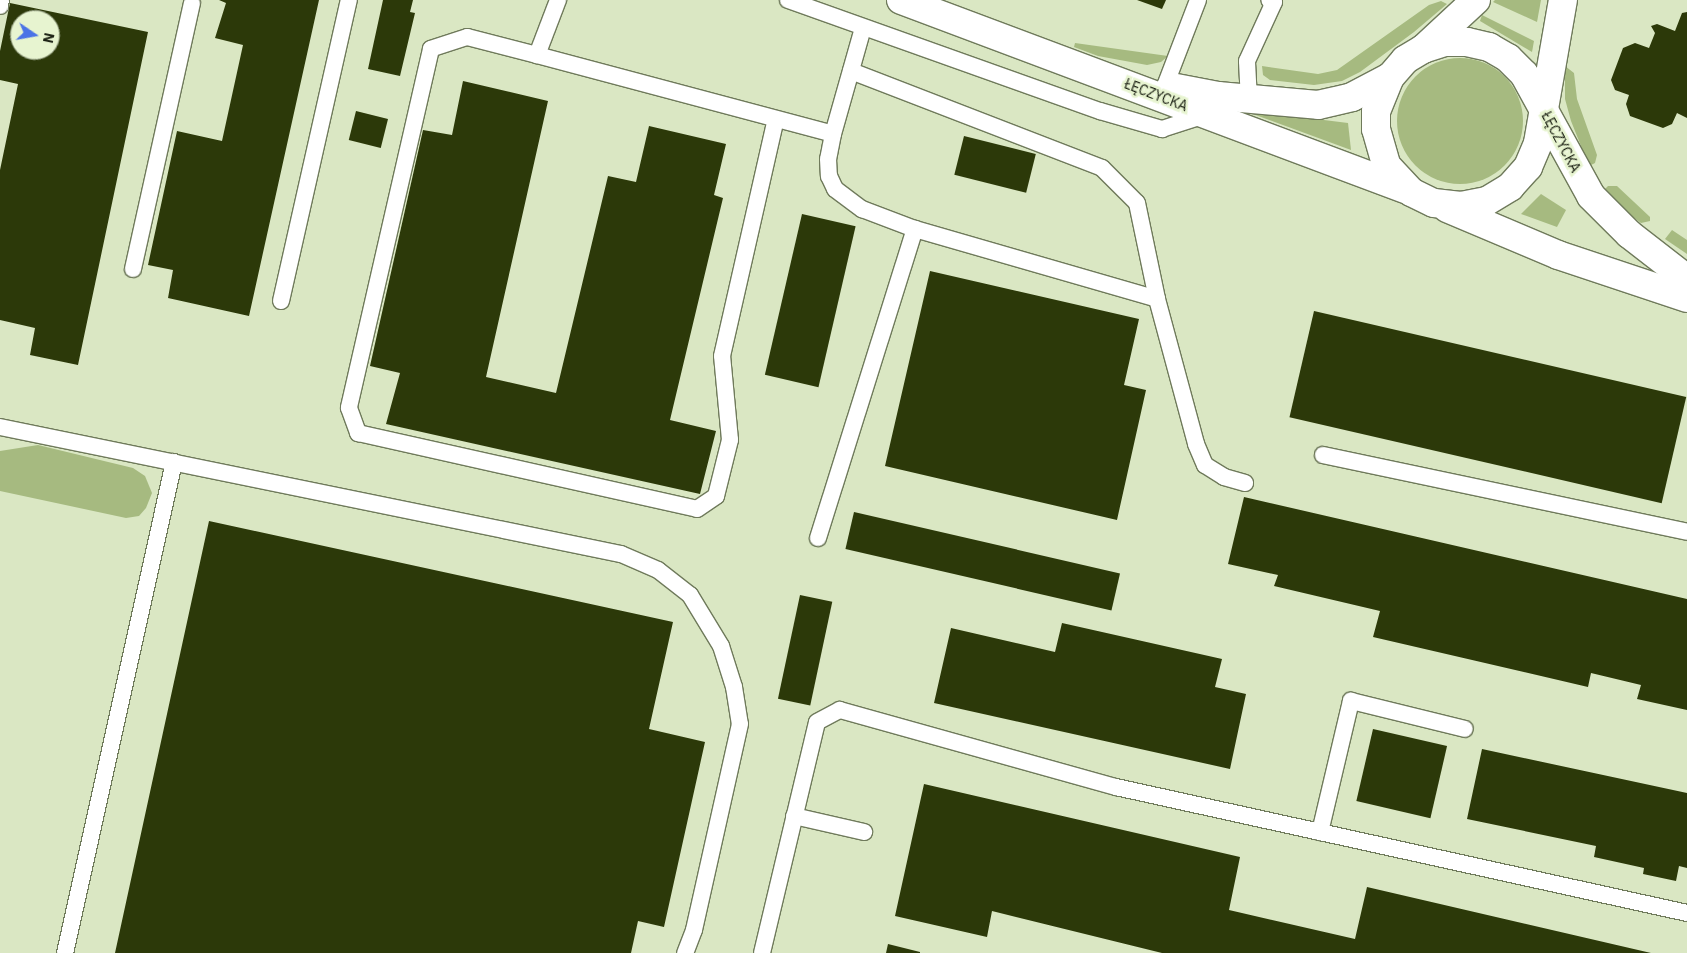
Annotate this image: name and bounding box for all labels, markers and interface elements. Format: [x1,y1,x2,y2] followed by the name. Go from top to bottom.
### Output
[10,10,60,60] north arrow
[39,31,59,45] text: N
[1122,75,1190,115] street label: ŁĘCZYCKA
[1538,109,1584,175] street label: ŁĘCZYCKA

